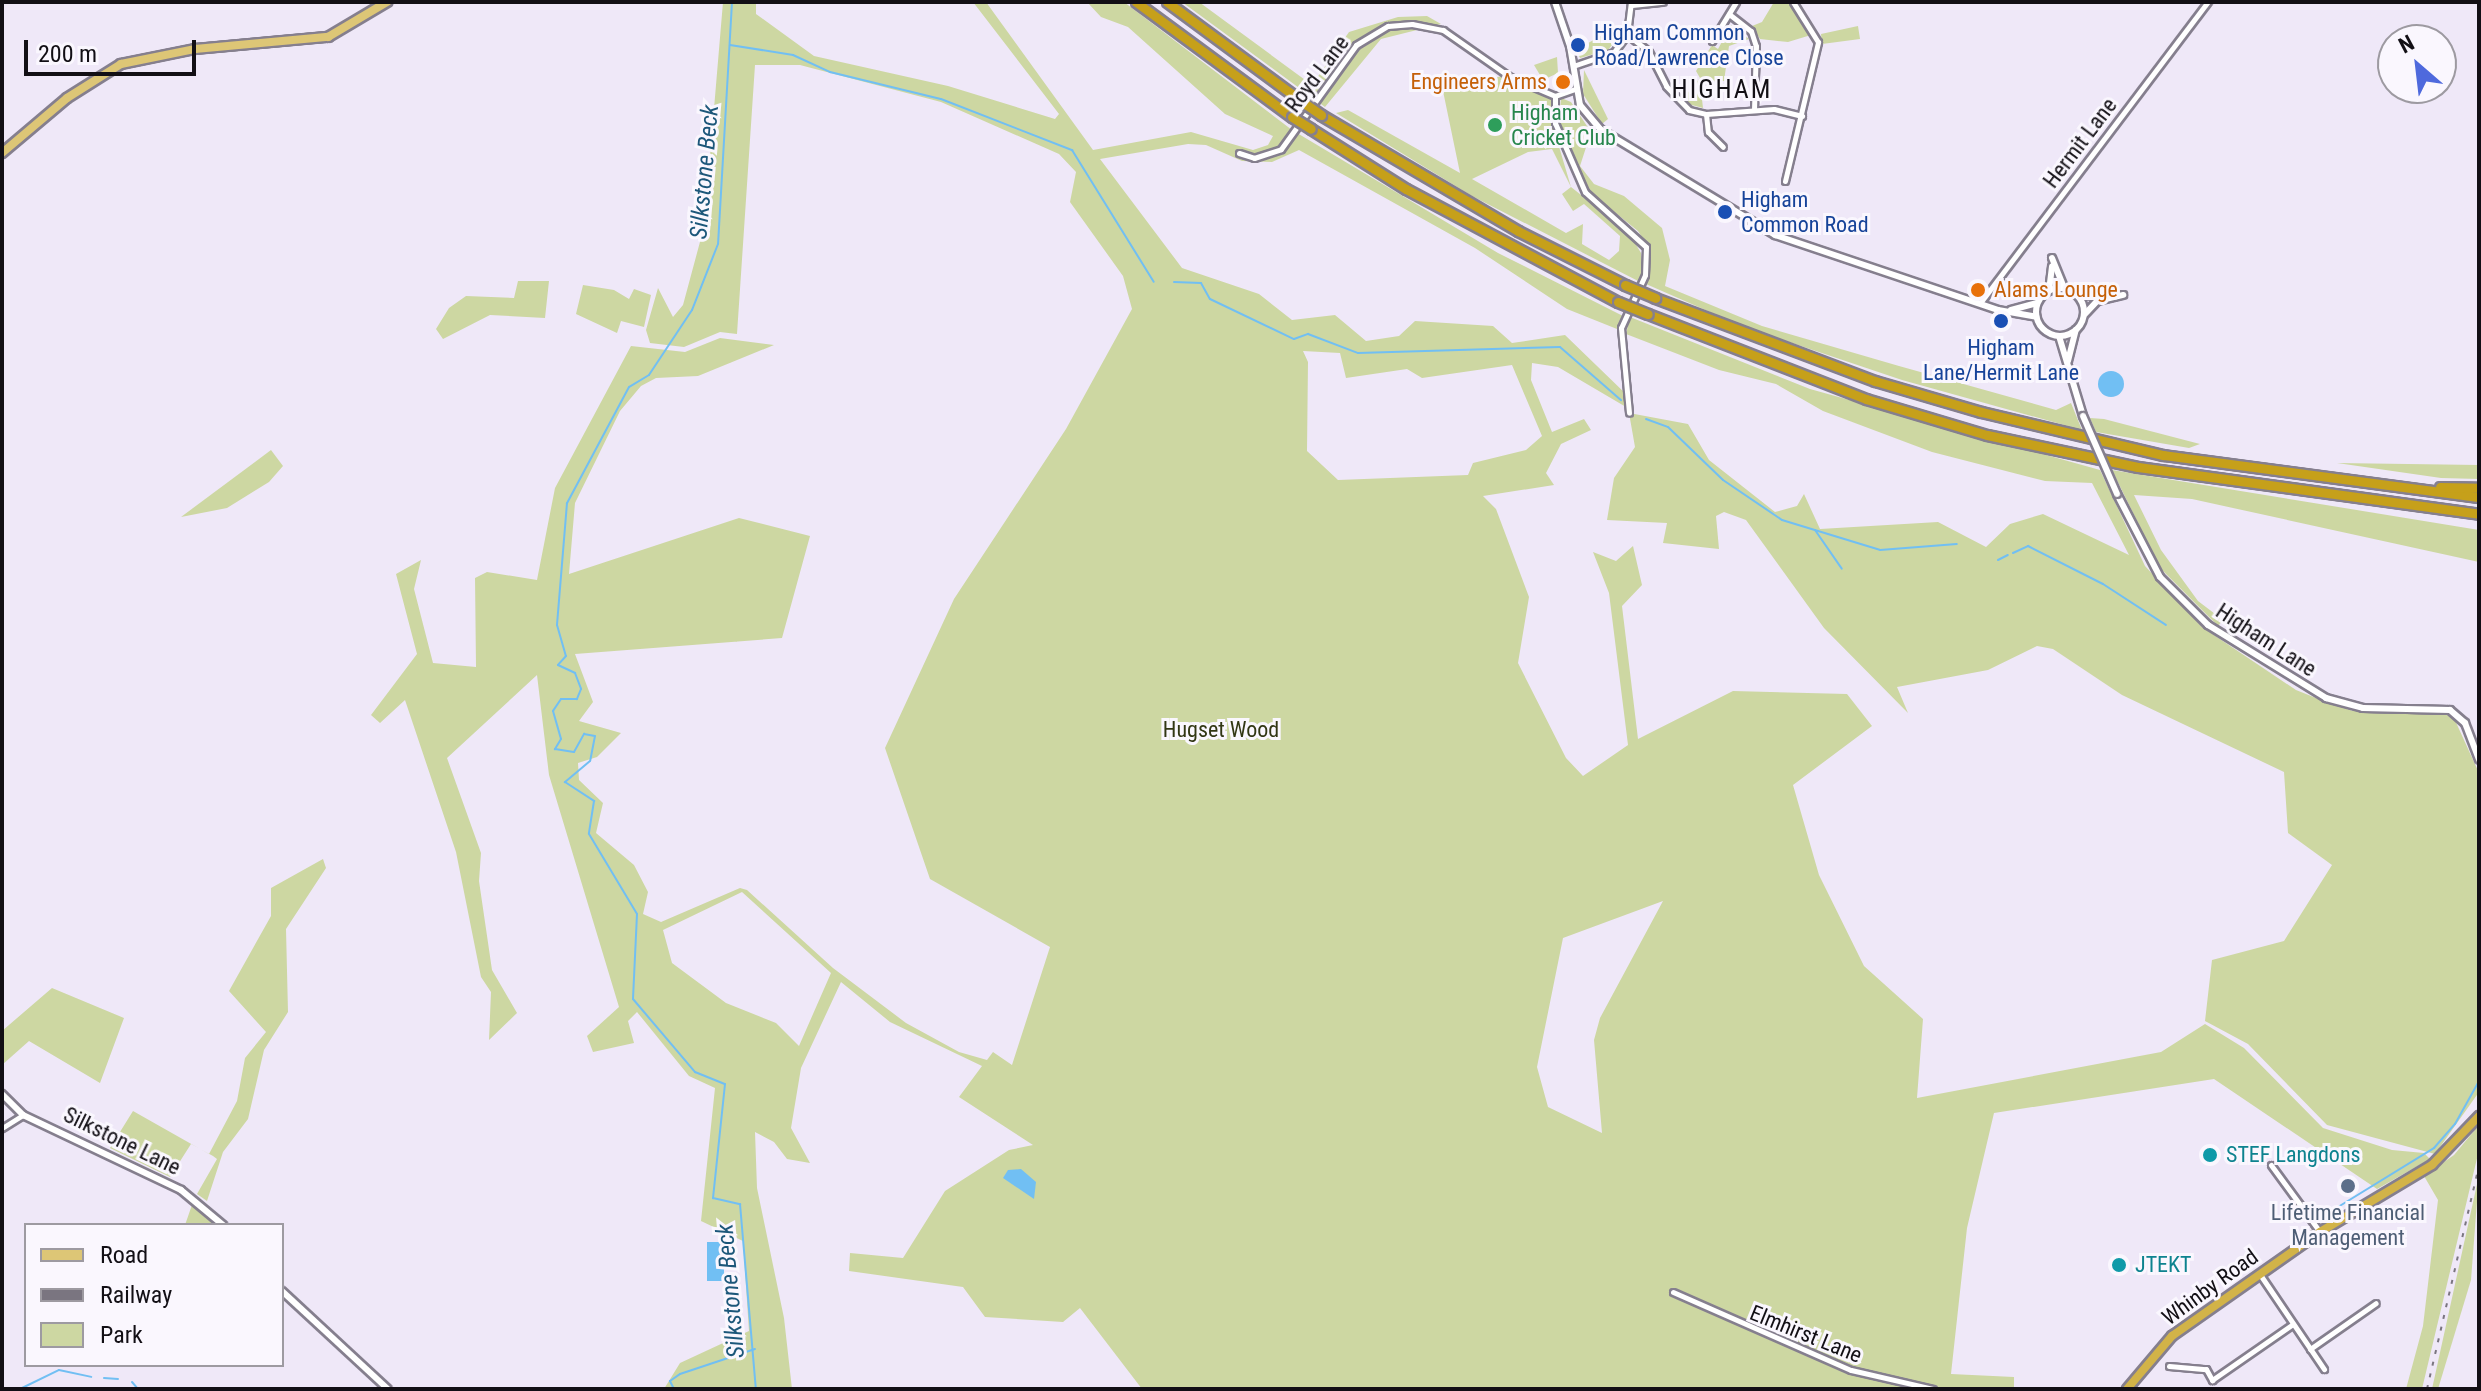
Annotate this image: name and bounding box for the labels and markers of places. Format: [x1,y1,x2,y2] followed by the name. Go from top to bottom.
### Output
[1594,19,1784,70] place label: Higham Common Road/Lawrence Close
[1569,36,1587,54] marker: Higham Common Road/Lawrence Close
[1410,69,1547,95] place label: Engineers Arms
[1554,73,1572,91] marker: Engineers Arms
[1511,99,1616,150] place label: Higham Cricket Club
[1486,116,1504,134] marker: Higham Cricket Club
[1741,186,1869,238] place label: Higham Common Road
[1716,203,1734,221] marker: Higham Common Road
[1994,277,2118,303] place label: Alams Lounge
[1969,281,1987,299] marker: Alams Lounge
[1992,312,2010,330] marker: Higham Lane/Hermit Lane
[1923,334,2079,386] place label: Higham Lane/Hermit Lane
[2226,1142,2361,1168] place label: STEF Langdons
[2201,1146,2219,1164] marker: STEF Langdons
[2339,1177,2357,1195] marker: Lifetime Financial Management
[2271,1199,2425,1250] place label: Lifetime Financial Management
[2135,1252,2191,1278] place label: JTEKT
[2110,1256,2128,1274] marker: JTEKT

